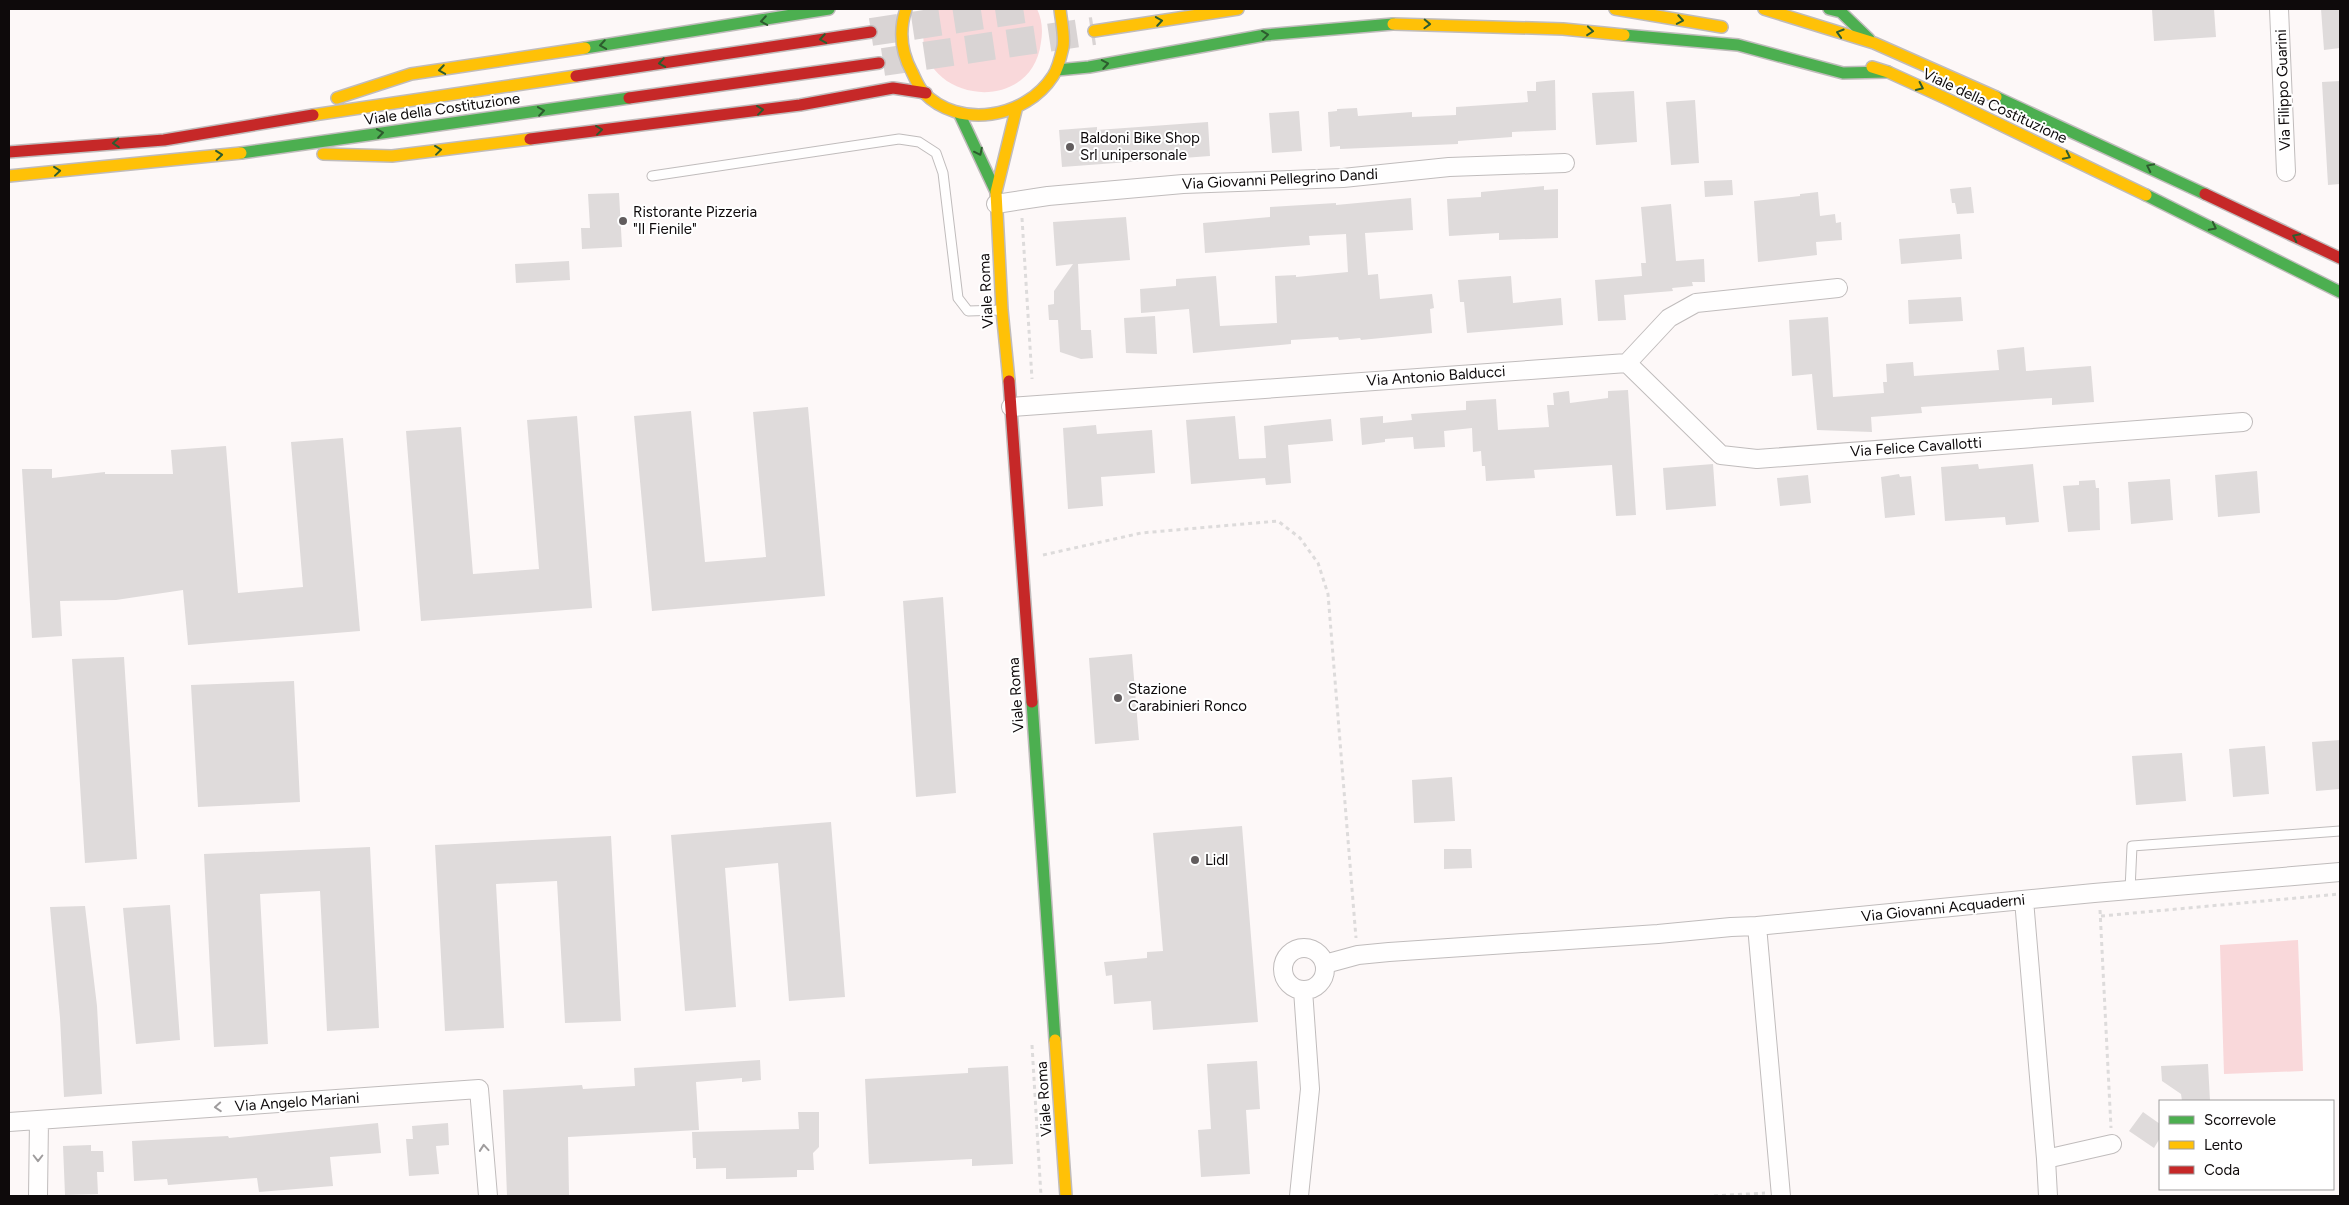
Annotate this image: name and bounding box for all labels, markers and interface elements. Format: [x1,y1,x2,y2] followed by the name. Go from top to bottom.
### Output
[1676,14,1684,24] one-way arrow
[759,15,768,25] one-way arrow
[1155,16,1163,27] one-way arrow
[1424,18,1432,29] one-way arrow
[1586,25,1594,36] one-way arrow
[1837,28,1845,38] one-way arrow
[2272,29,2294,151] street label: Via Filippo Guarini
[1262,30,1270,41] one-way arrow
[818,33,826,44] one-way arrow
[599,39,607,50] one-way arrow
[658,57,666,68] one-way arrow
[1101,59,1110,69] one-way arrow
[438,64,447,74] one-way arrow
[1920,65,2070,147] street label: Viale della Costituzione
[1915,81,1924,91] one-way arrow
[363,89,521,129] street label: Viale della Costituzione
[756,105,765,115] one-way arrow
[537,106,545,116] one-way arrow
[595,125,603,136] one-way arrow
[376,128,384,139] one-way arrow
[1080,129,1200,164] place label: Baldoni Bike Shop Srl unipersonale
[112,138,120,149] one-way arrow
[1064,141,1076,153] marker: Baldoni Bike Shop Srl unipersonale
[434,146,442,156] one-way arrow
[972,147,983,156] one-way arrow
[215,150,223,161] one-way arrow
[2062,150,2071,160] one-way arrow
[2146,163,2155,173] one-way arrow
[1182,165,1378,193] street label: Via Giovanni Pellegrino Dandi
[54,166,62,177] one-way arrow
[633,203,757,238] place label: Ristorante Pizzeria "Il Fienile"
[617,215,629,227] marker: Ristorante Pizzeria "Il Fienile"
[2208,221,2217,231] one-way arrow
[2292,233,2301,243] one-way arrow
[975,253,997,329] street label: Viale Roma
[1366,362,1506,390] street label: Via Antonio Balducci
[1850,433,1982,461] street label: Via Felice Cavallotti
[1004,657,1028,733] street label: Viale Roma
[1128,680,1247,715] place label: Stazione Carabinieri Ronco
[1112,692,1124,704] marker: Stazione Carabinieri Ronco
[1205,851,1228,869] place label: Lidl
[1189,854,1201,866] marker: Lidl
[1860,890,2026,926] street label: Via Giovanni Acquaderni
[1032,1061,1056,1137] street label: Viale Roma
[234,1089,360,1115] street label: Via Angelo Mariani
[2159,1100,2334,1190] legend
[214,1102,222,1113] one-way arrow
[2204,1111,2276,1129] text: Scorrevole
[2204,1136,2243,1154] text: Lento
[478,1143,489,1151] one-way arrow
[33,1154,43,1162] one-way arrow
[2204,1161,2240,1179] text: Coda

